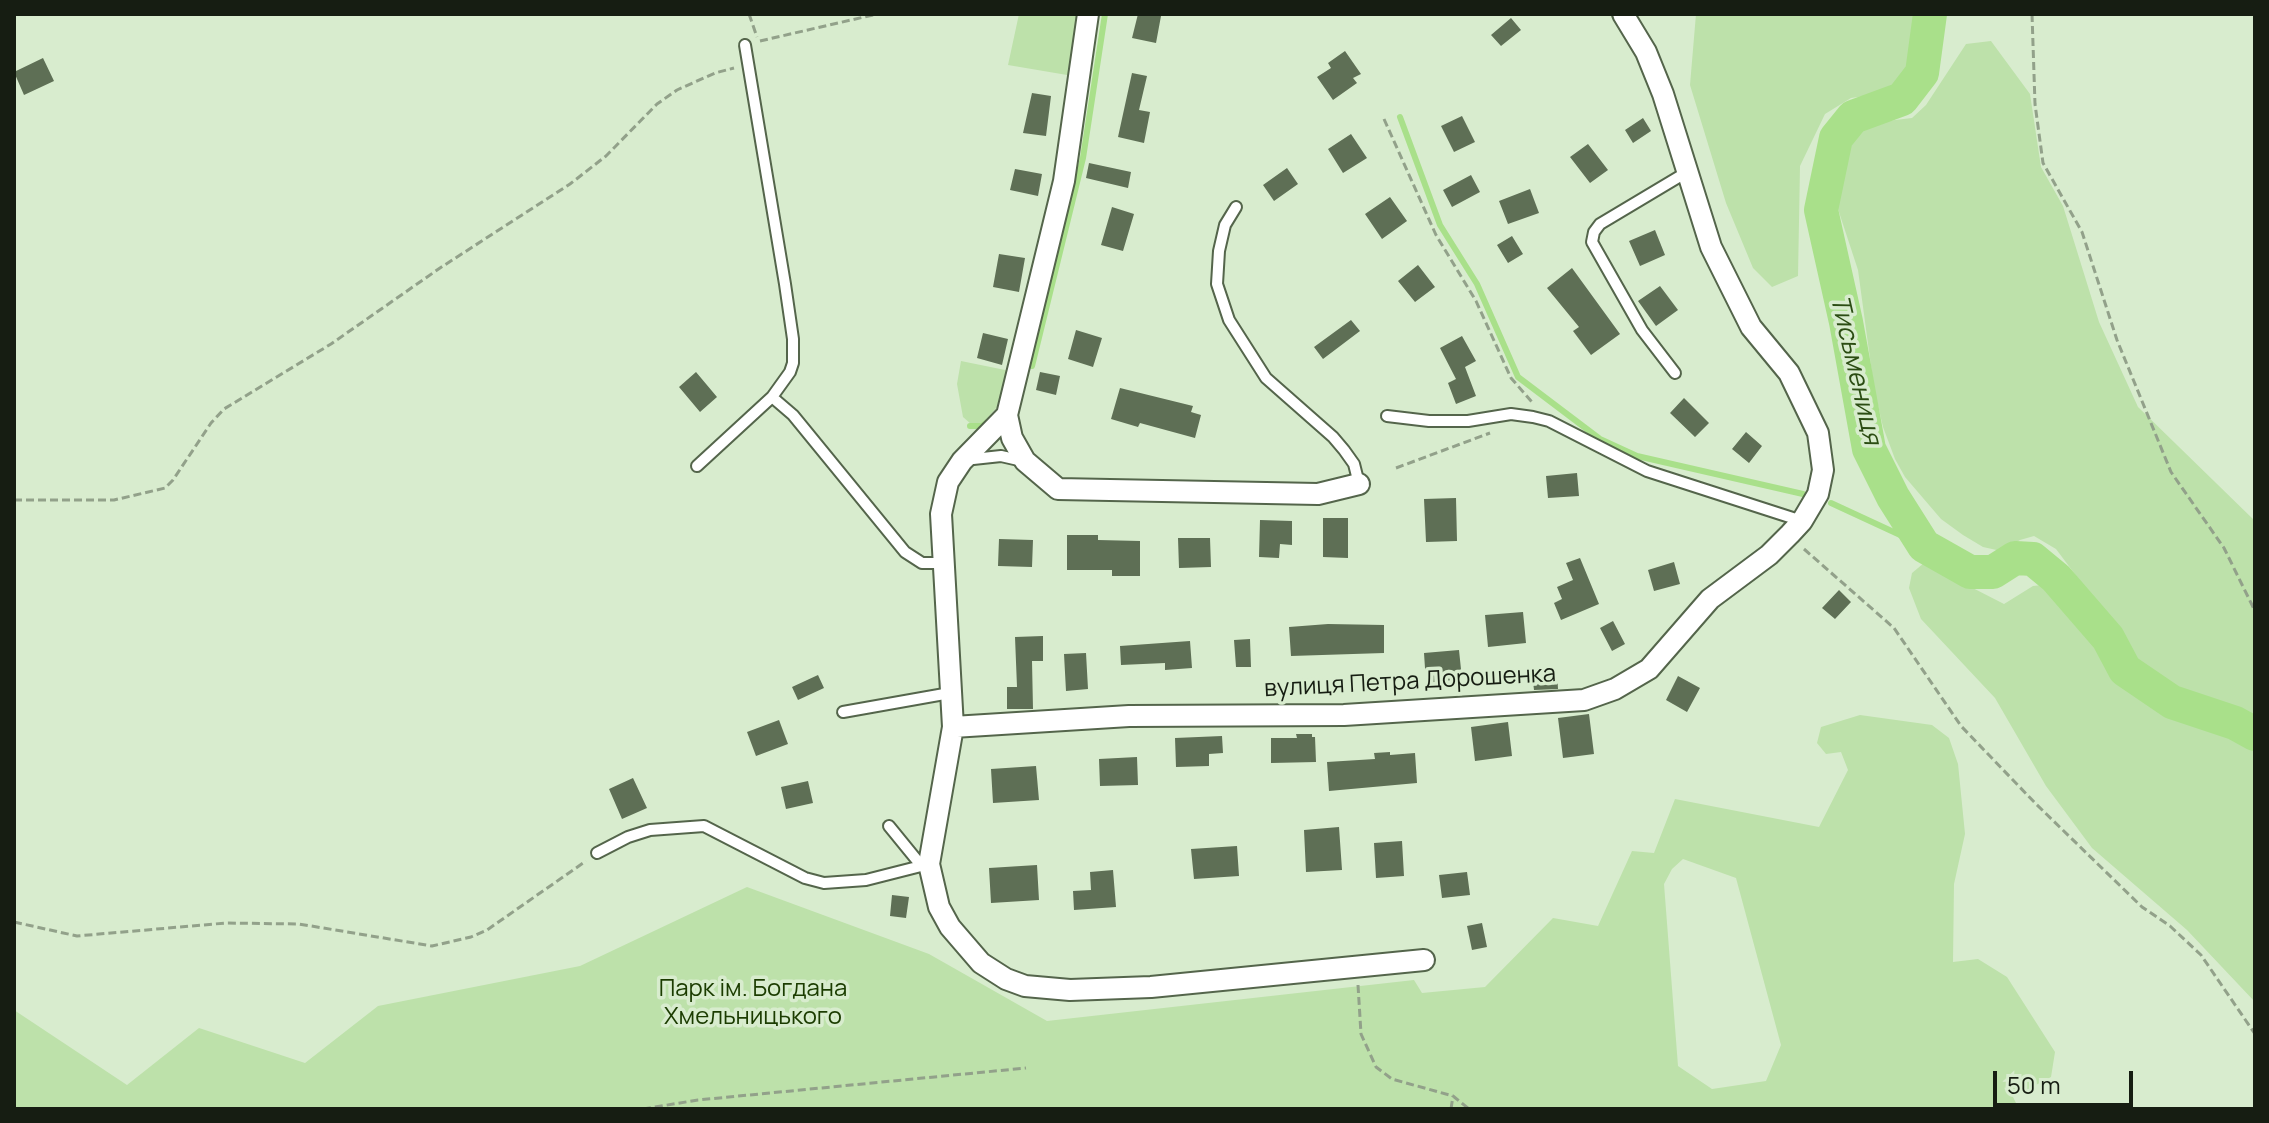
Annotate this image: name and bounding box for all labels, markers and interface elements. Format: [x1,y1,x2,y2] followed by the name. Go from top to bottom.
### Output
[1823,292,1887,448] water label: Тисьмениця
[1263,660,1557,704] street label: вулиця Петра Дорошенка
[659,975,847,1031] park label: Парк ім. Богдана Хмельницького
[1997,1055,2137,1105] scale bar
[2007,1068,2061,1101] text: 50 m

